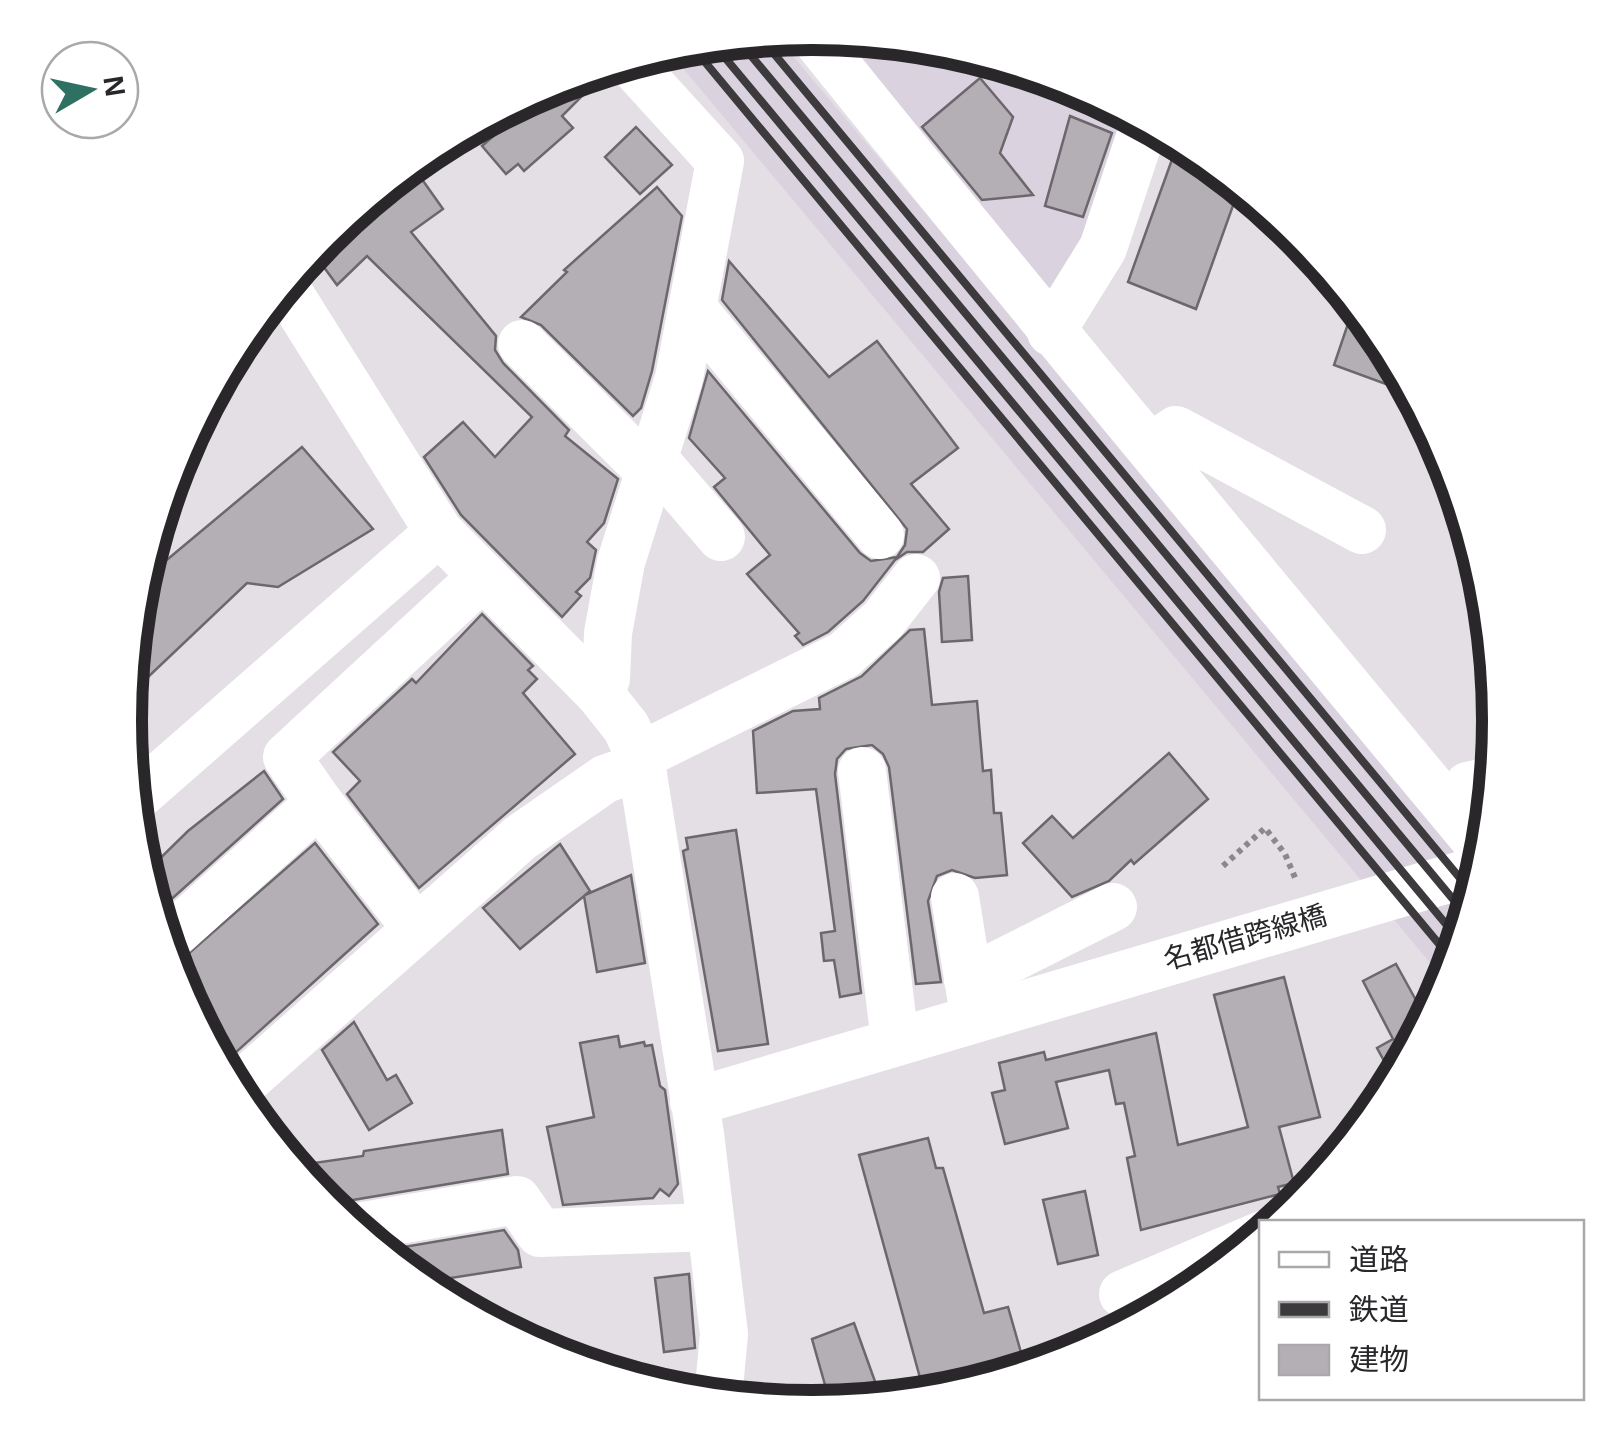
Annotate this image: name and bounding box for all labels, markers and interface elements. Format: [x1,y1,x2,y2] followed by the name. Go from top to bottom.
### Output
[40,40,140,140] north arrow
[97,74,131,99] text: N
[1160,899,1330,976] street label: 名都借跨線橋
[1259,1220,1584,1400] legend
[1349,1243,1409,1276] text: 道路
[1349,1293,1409,1326] text: 鉄道
[1349,1343,1409,1376] text: 建物

